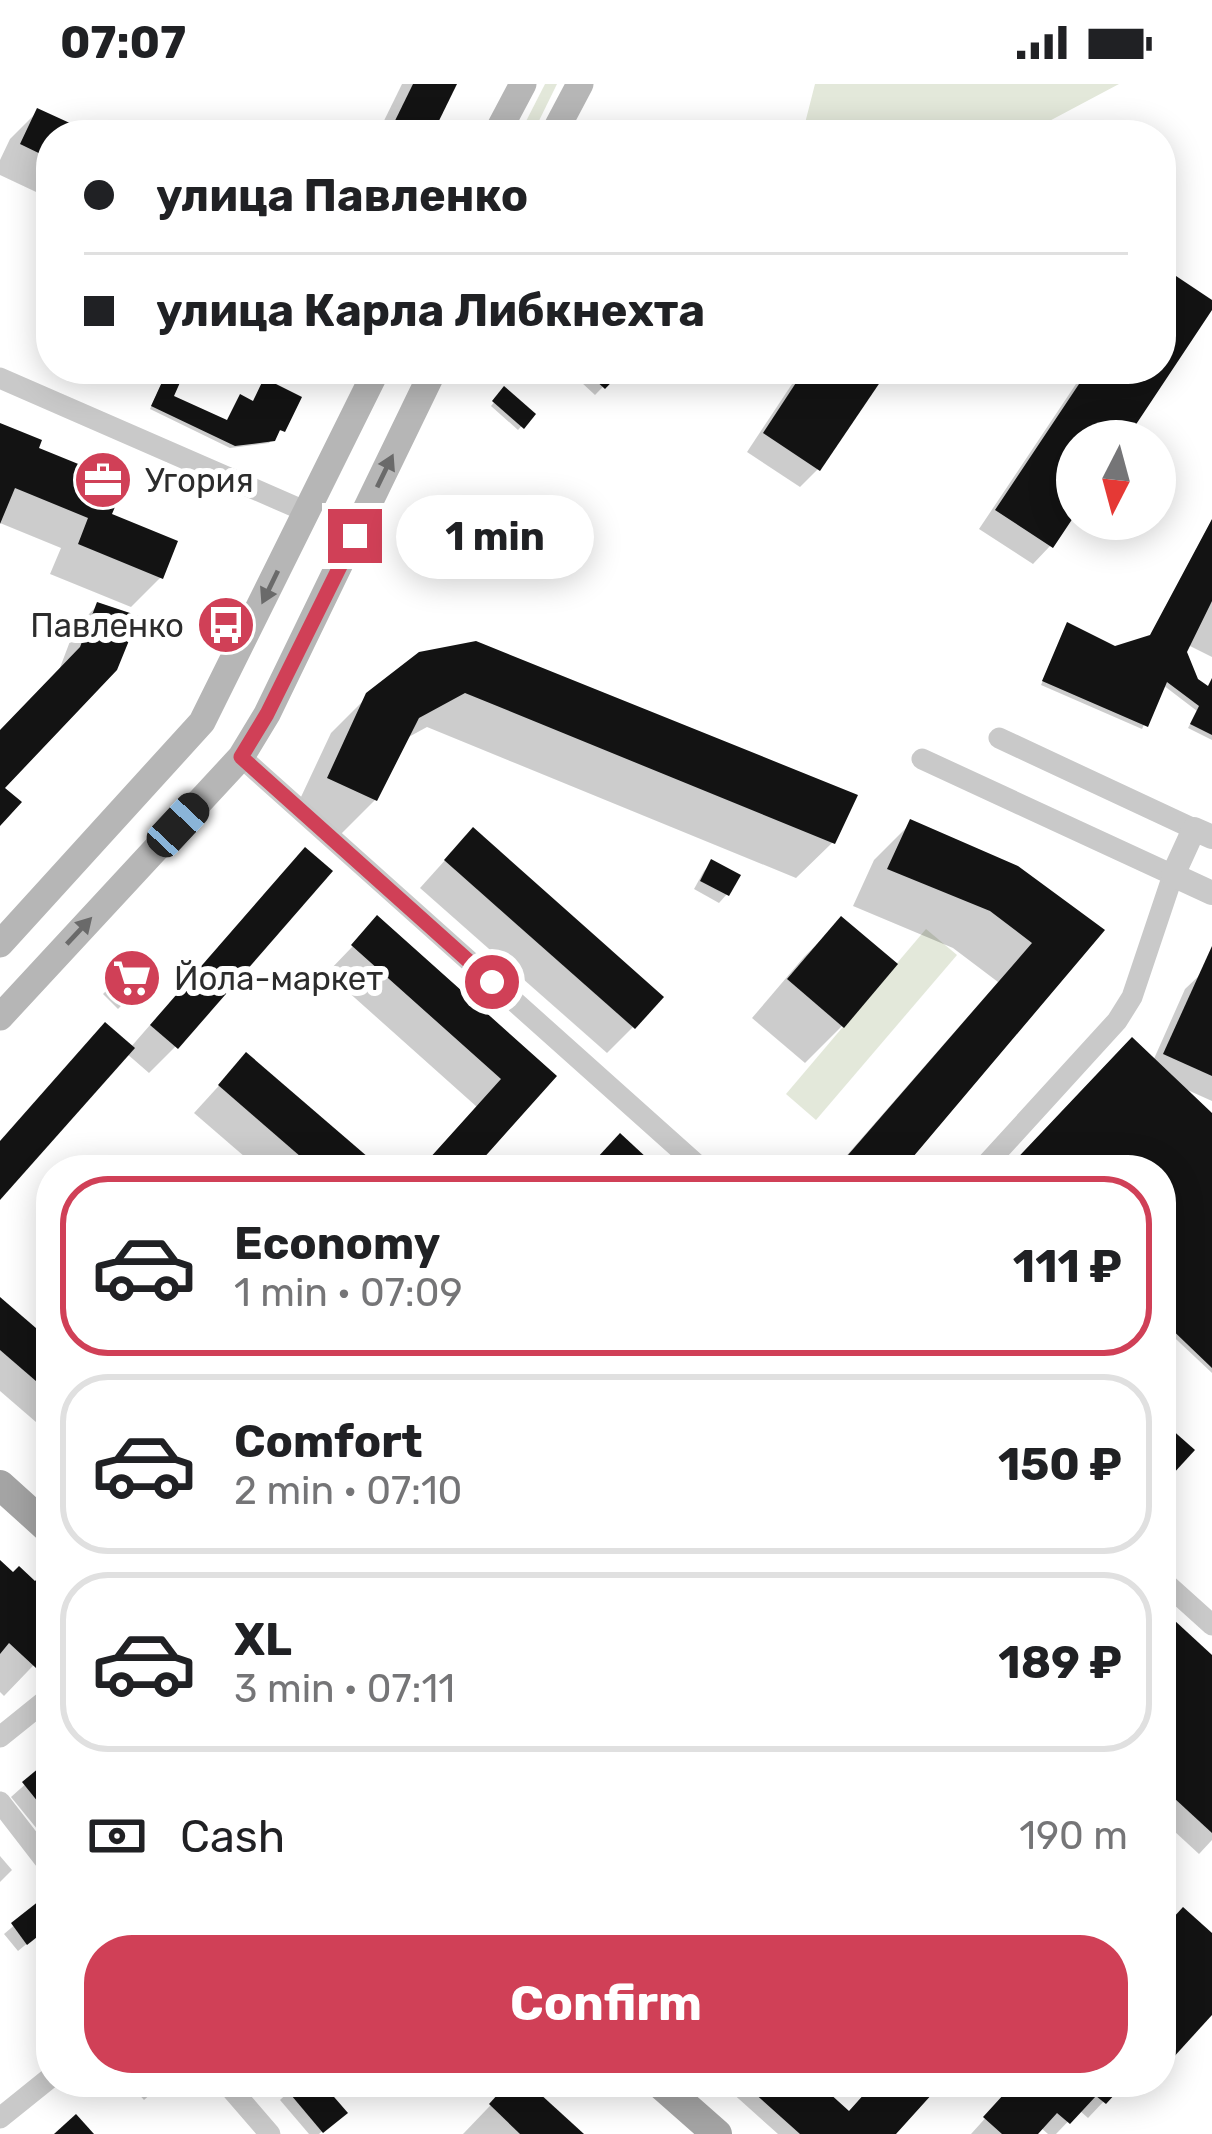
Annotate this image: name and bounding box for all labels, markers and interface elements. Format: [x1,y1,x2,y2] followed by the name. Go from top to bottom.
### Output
[60,16,186,69] text: 07:07
[156,169,528,222] text: улица Павленко
[156,284,705,337] text: улица Карла Либкнехта
[1056,420,1176,540] north arrow
[1056,420,1176,540] map controls
[72,449,134,511] office icon: Угория
[375,453,395,488] one-way arrow
[145,461,254,500] place label: Угория
[397,494,595,578] callout: 1 min
[328,509,382,563] route end
[445,514,545,560] text: 1 min
[260,570,280,604] one-way arrow
[195,594,257,656] bus stop icon: Павленко
[30,606,184,645] place label: Павленко
[140,786,216,864] car
[65,916,93,945] one-way arrow
[101,947,163,1009] supermarket icon: Йола-маркет
[465,955,519,1009] route start
[174,959,383,998] place label: Йола-маркет
[90,1212,198,1320] icon: car
[234,1217,440,1270] text: Economy
[1013,1240,1122,1293] text: 111 ₽
[234,1270,463,1316] text: 1 min · 07:09
[90,1410,198,1518] icon: car
[234,1415,423,1468] text: Comfort
[998,1438,1122,1491] text: 150 ₽
[234,1468,462,1514] text: 2 min · 07:10
[90,1608,198,1716] icon: car
[234,1613,292,1666] text: XL
[998,1636,1122,1689] text: 189 ₽
[234,1666,455,1712] text: 3 min · 07:11
[84,1803,150,1869] icon: cash
[180,1810,285,1863] text: Cash
[1019,1813,1128,1859] text: 190 m
[84,1935,1128,2073] button: Confirm

